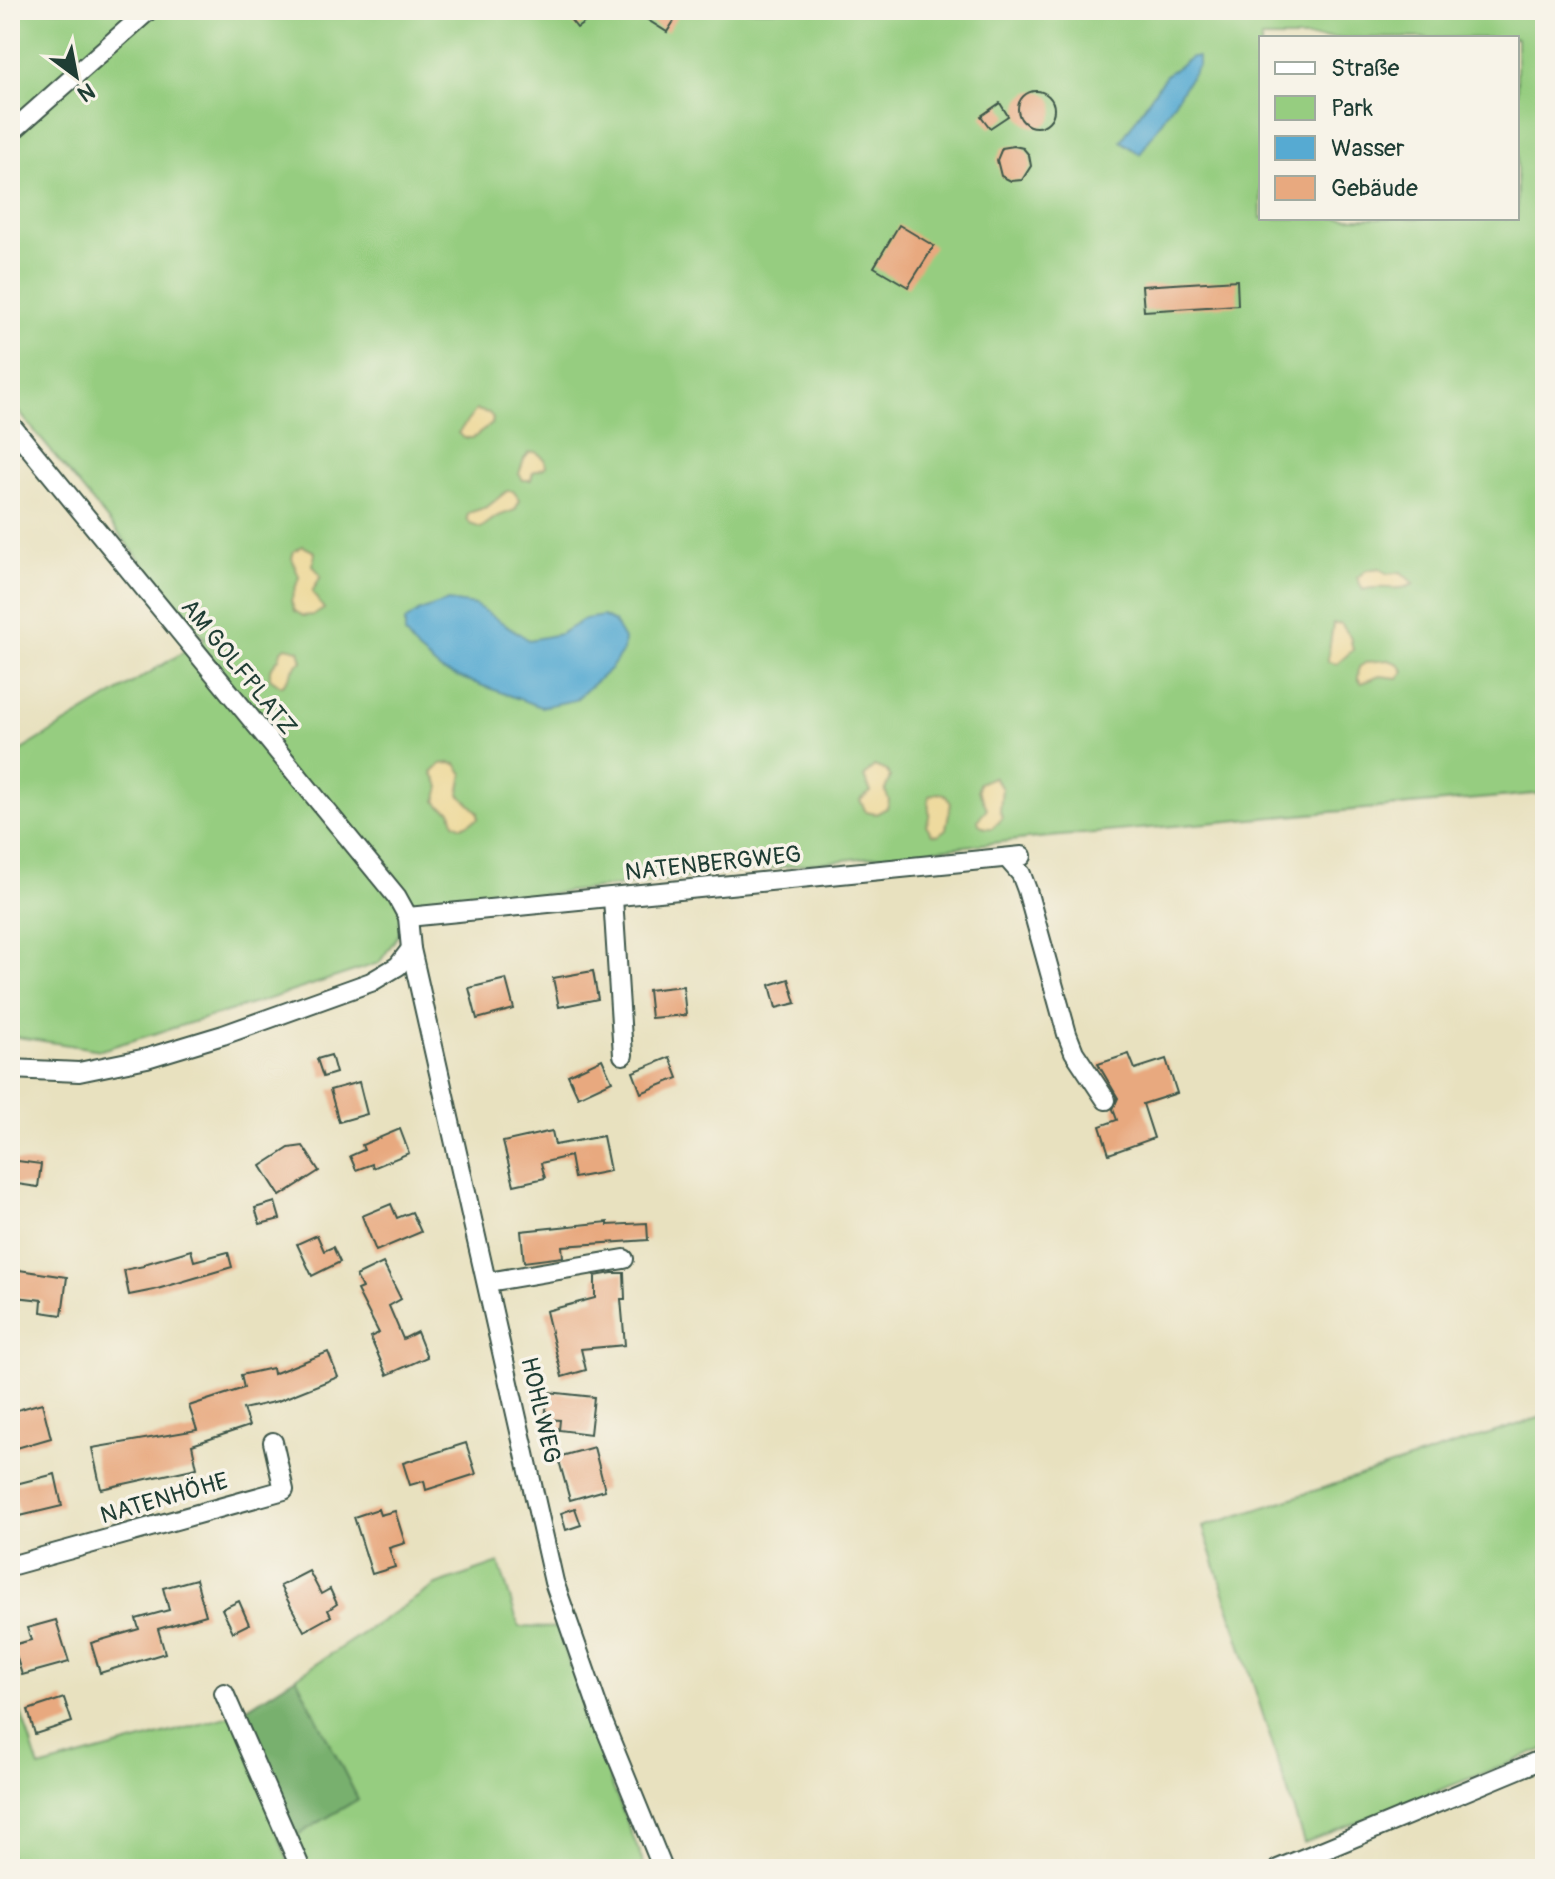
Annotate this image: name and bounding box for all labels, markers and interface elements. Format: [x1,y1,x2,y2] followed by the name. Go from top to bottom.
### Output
[36,36,116,116] north arrow
[1259,36,1519,220] legend
[1331,54,1399,83] text: Straße
[72,76,100,108] text: N
[1331,94,1373,123] text: Park
[1331,134,1405,163] text: Wasser
[1331,174,1418,203] text: Gebäude
[175,593,303,741] street label: AM GOLFPLATZ
[623,840,803,887] street label: NATENBERGWEG
[514,1354,567,1466] street label: HOHLWEG
[97,1466,231,1531] street label: NATENHÖHE

